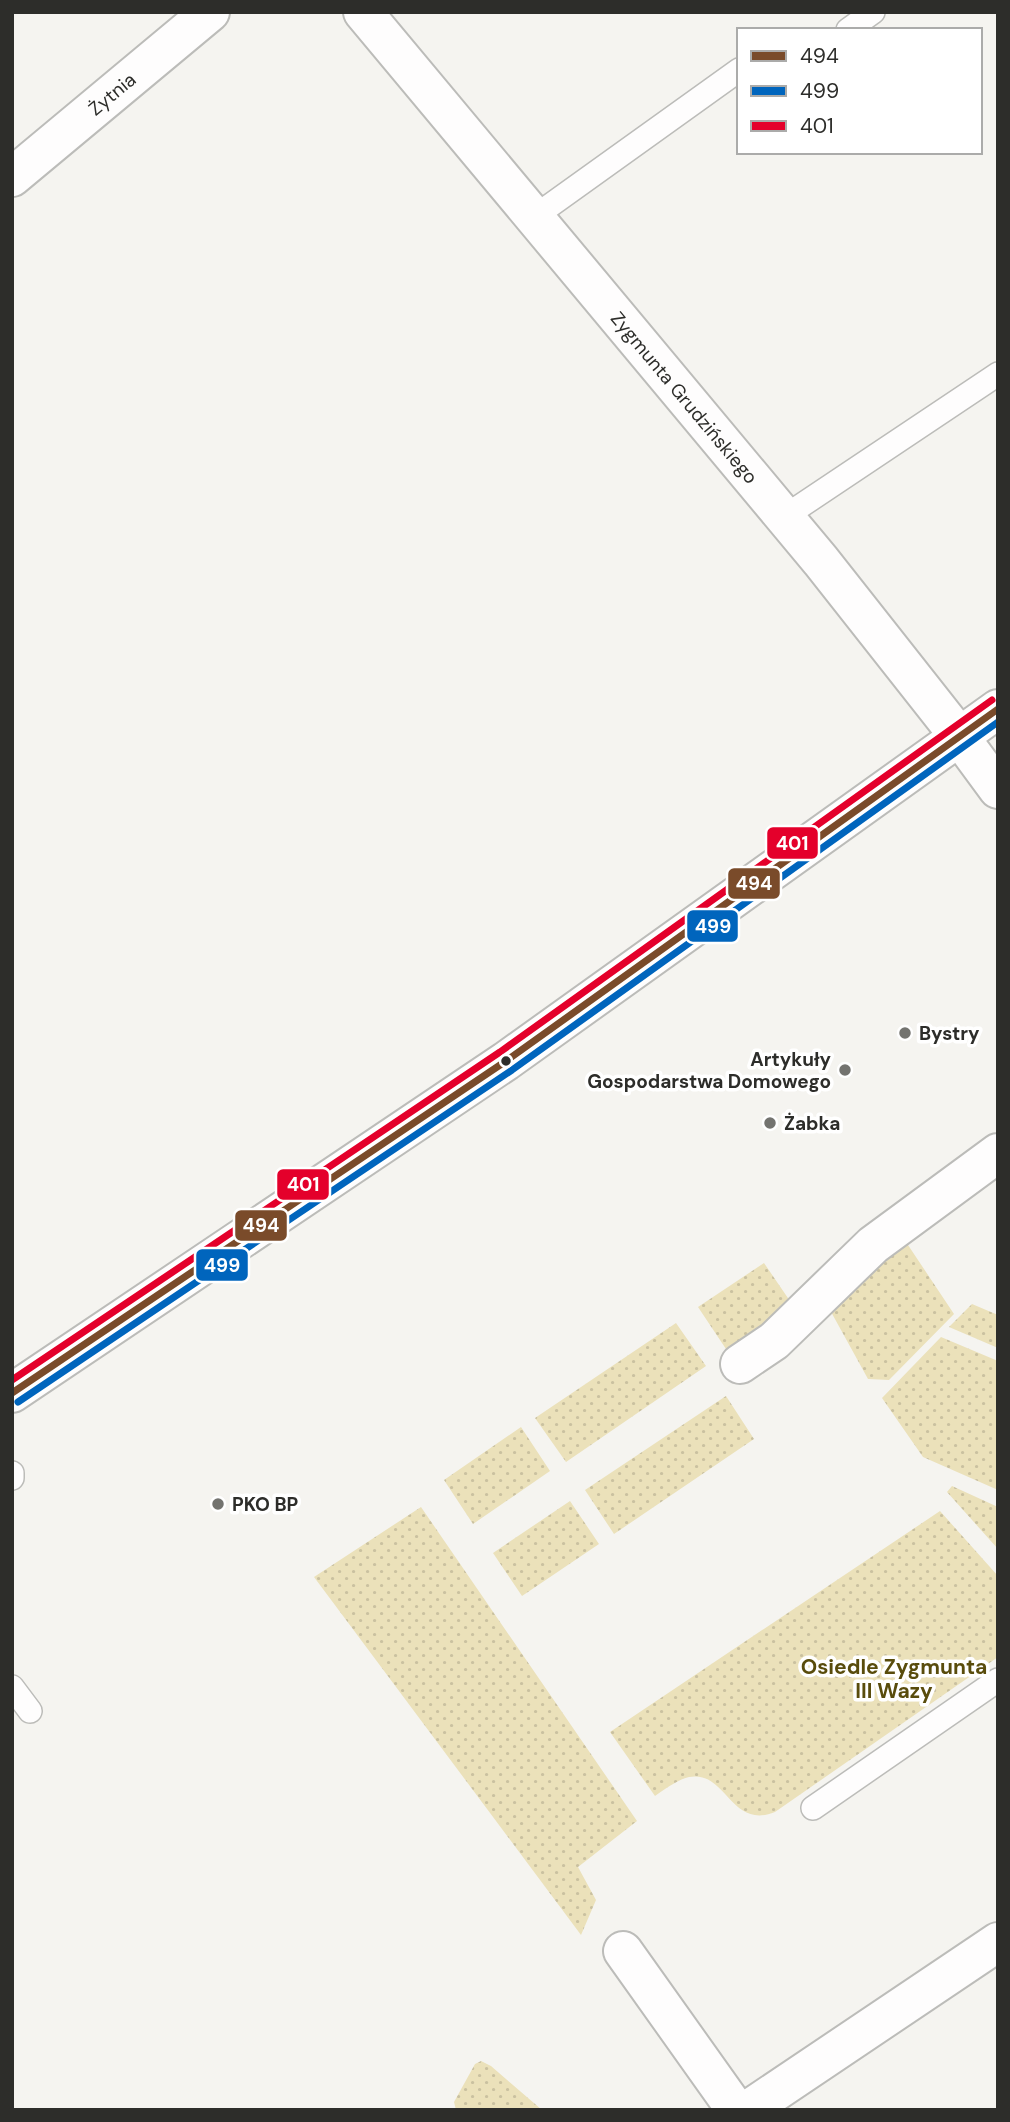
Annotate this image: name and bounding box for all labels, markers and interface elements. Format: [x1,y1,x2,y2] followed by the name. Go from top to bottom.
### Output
[737,28,982,154] legend
[800,42,839,70] text: 494
[83,67,141,121] street label: Żytnia
[800,77,839,105] text: 499
[800,112,834,140] text: 401
[606,306,764,489] street label: Zygmunta Grudzińskiego
[766,826,819,860] line badge: 401
[776,831,808,856] text: 401
[727,867,781,900] line badge: 494
[736,871,772,896] text: 494
[686,909,739,943] line badge: 499
[695,914,731,939] text: 499
[919,1021,980,1046] place label: Bystry
[897,1025,913,1041] marker: Bystry
[587,1047,832,1094] place label: Artykuły Gospodarstwa Domowego
[499,1054,513,1068] unlabelled marker
[837,1062,853,1078] marker: Artykuły Gospodarstwa Domowego
[784,1111,840,1136] place label: Żabka
[762,1115,778,1131] marker: Żabka
[276,1168,330,1201] line badge: 401
[287,1172,319,1197] text: 401
[234,1209,288,1242] line badge: 494
[243,1213,279,1238] text: 494
[195,1248,249,1282] line badge: 499
[204,1253,240,1278] text: 499
[232,1492,299,1517] place label: PKO BP
[210,1496,226,1512] marker: PKO BP
[801,1653,987,1705] district label: Osiedle Zygmunta III Wazy

